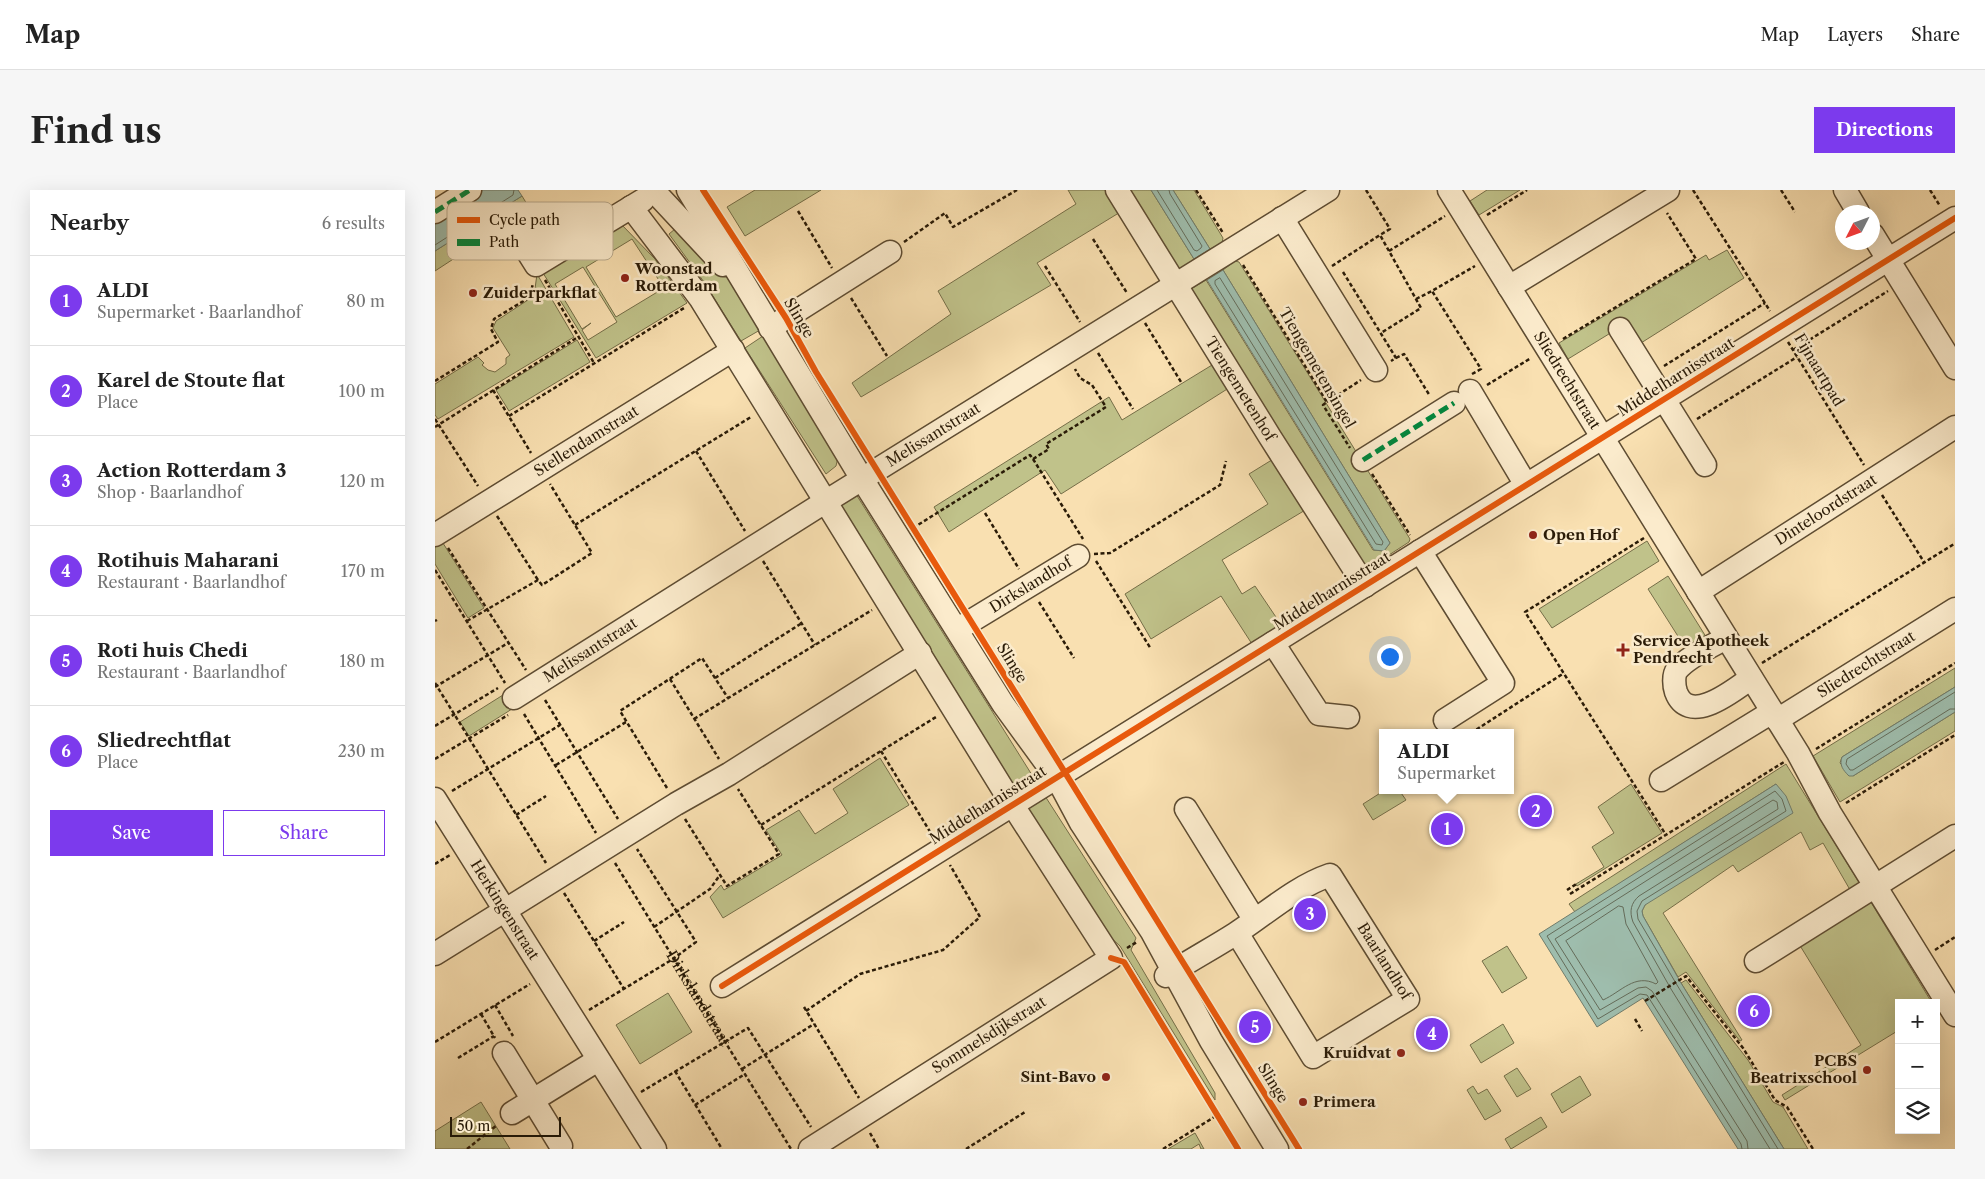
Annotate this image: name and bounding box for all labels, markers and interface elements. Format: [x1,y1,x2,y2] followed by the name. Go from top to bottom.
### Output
[25,20,80,49] text: Map
[1761,24,1799,46] text: Map
[1827,24,1883,46] text: Layers
[1911,24,1960,46] text: Share
[1814,107,1955,153] button: Directions
[30,109,162,152] text: Find us
[447,202,613,260] legend
[1835,205,1880,250] north arrow
[50,210,129,235] text: Nearby
[489,211,560,229] text: Cycle path
[322,213,385,233] text: 6 results
[489,233,519,251] text: Path
[634,259,718,295] place label: Woonstad Rotterdam
[619,272,631,284] marker: Woonstad Rotterdam
[97,279,149,302] text: ALDI
[483,283,597,302] place label: Zuiderparkflat
[467,287,479,299] marker: Zuiderparkflat
[62,291,70,311] text: 1
[346,291,385,311] text: 80 m
[780,294,819,341] street label: Slinge
[97,302,302,322] text: Supermarket · Baarlandhof
[1275,304,1360,432] street label: Tiengemetensingel
[1530,328,1605,433] street label: Sliedrechtstraat
[1790,330,1849,410] street label: Fijnaartpad
[1201,333,1281,446] street label: Tiengemetenhof
[1614,333,1738,420] street label: Middelharnisstraat
[97,369,285,392] text: Karel de Stoute flat
[61,381,71,401] text: 2
[339,381,385,401] text: 100 m
[97,392,138,412] text: Place
[882,398,984,471] street label: Melissantstraat
[530,401,642,480] street label: Stellendamstraat
[97,459,287,482] text: Action Rotterdam 3
[1771,469,1881,549] street label: Dinteloordstraat
[61,471,71,491] text: 3
[340,471,385,491] text: 120 m
[97,482,243,502] text: Shop · Baarlandhof
[1543,525,1621,544] place label: Open Hof
[1527,529,1539,541] marker: Open Hof
[1270,547,1394,634] street label: Middelharnisstraat
[97,549,279,572] text: Rotihuis Maharani
[986,551,1076,617] street label: Dirkslandhof
[61,561,71,581] text: 4
[341,561,385,581] text: 170 m
[97,572,285,592] text: Restaurant · Baarlandhof
[539,613,641,686] street label: Melissantstraat
[1813,626,1919,702] street label: Sliedrechtstraat
[1633,631,1770,667] place label: Service Apotheek Pendrecht
[97,639,248,662] text: Roti huis Chedi
[993,639,1032,686] street label: Slinge
[1377,644,1403,670] your location
[1617,644,1629,656] marker: Service Apotheek Pendrecht
[62,651,70,671] text: 5
[339,651,385,671] text: 180 m
[97,662,285,682] text: Restaurant · Baarlandhof
[97,729,231,752] text: Sliedrechtflat
[1379,729,1514,794] popup
[1397,740,1449,763] text: ALDI
[61,741,71,761] text: 6
[338,741,385,761] text: 230 m
[97,752,138,772] text: Place
[926,761,1050,848] street label: Middelharnisstraat
[1397,763,1496,783] text: Supermarket
[1520,792,1552,830] pin: 2
[50,810,213,856] button: Save
[223,810,385,856] button: Share
[1431,810,1463,848] pin: 1
[467,856,544,964] street label: Herkingenstraat
[1294,895,1326,933] pin: 3
[1353,919,1417,1005] street label: Baarlandhof
[662,947,736,1050] street label: Dirkslandstraat
[928,991,1050,1077] street label: Sommelsdijkstraat
[1738,992,1770,1030] pin: 6
[1895,999,1940,1134] map controls
[1895,999,1940,1044] button: +
[1239,1008,1271,1046] pin: 5
[1416,1015,1448,1053] pin: 4
[1323,1043,1391,1062] place label: Kruidvat
[1895,1044,1940,1089] button: −
[1395,1047,1407,1059] marker: Kruidvat
[1750,1051,1857,1087] place label: PCBS Beatrixschool
[1254,1059,1293,1106] street label: Slinge
[1861,1064,1873,1076] marker: PCBS Beatrixschool
[1020,1067,1096,1086] place label: Sint-Bavo
[1100,1071,1112,1083] marker: Sint-Bavo
[1895,1089,1940,1134] button: layers
[1313,1092,1376,1111] place label: Primera
[1297,1096,1309,1108] marker: Primera
[450,1114,561,1137] scale bar
[457,1117,490,1135] text: 50 m

